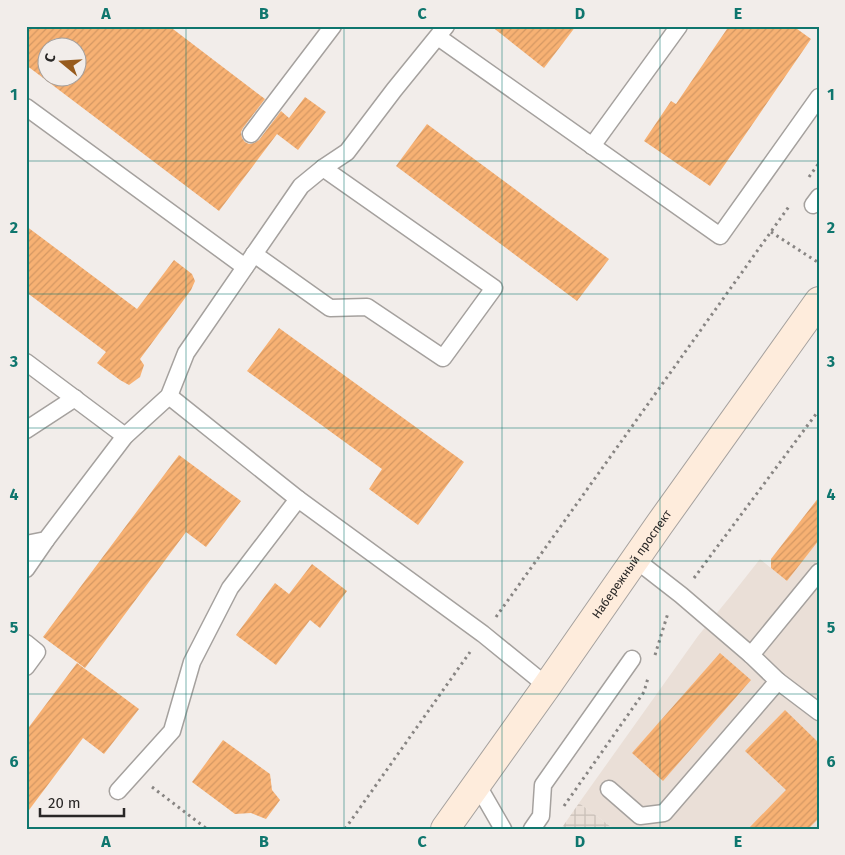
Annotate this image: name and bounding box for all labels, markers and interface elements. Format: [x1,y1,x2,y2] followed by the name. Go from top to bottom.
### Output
[100,4,111,23] text: A
[259,4,269,23] text: B
[417,4,427,23] text: C
[575,4,585,23] text: D
[734,4,742,23] text: E
[38,38,88,88] north arrow
[41,52,59,65] text: С
[10,85,18,104] text: 1
[827,85,835,104] text: 1
[10,218,18,237] text: 2
[827,218,835,237] text: 2
[9,352,18,371] text: 3
[826,352,835,371] text: 3
[9,485,19,504] text: 4
[826,485,836,504] text: 4
[589,507,675,621] street label: Набережный проспект
[10,618,19,637] text: 5
[827,618,836,637] text: 5
[9,752,19,771] text: 6
[826,752,836,771] text: 6
[40,785,124,817] scale bar
[48,794,81,812] text: 20 m
[100,832,111,851] text: A
[259,832,269,851] text: B
[417,832,427,851] text: C
[575,832,585,851] text: D
[734,832,742,851] text: E

